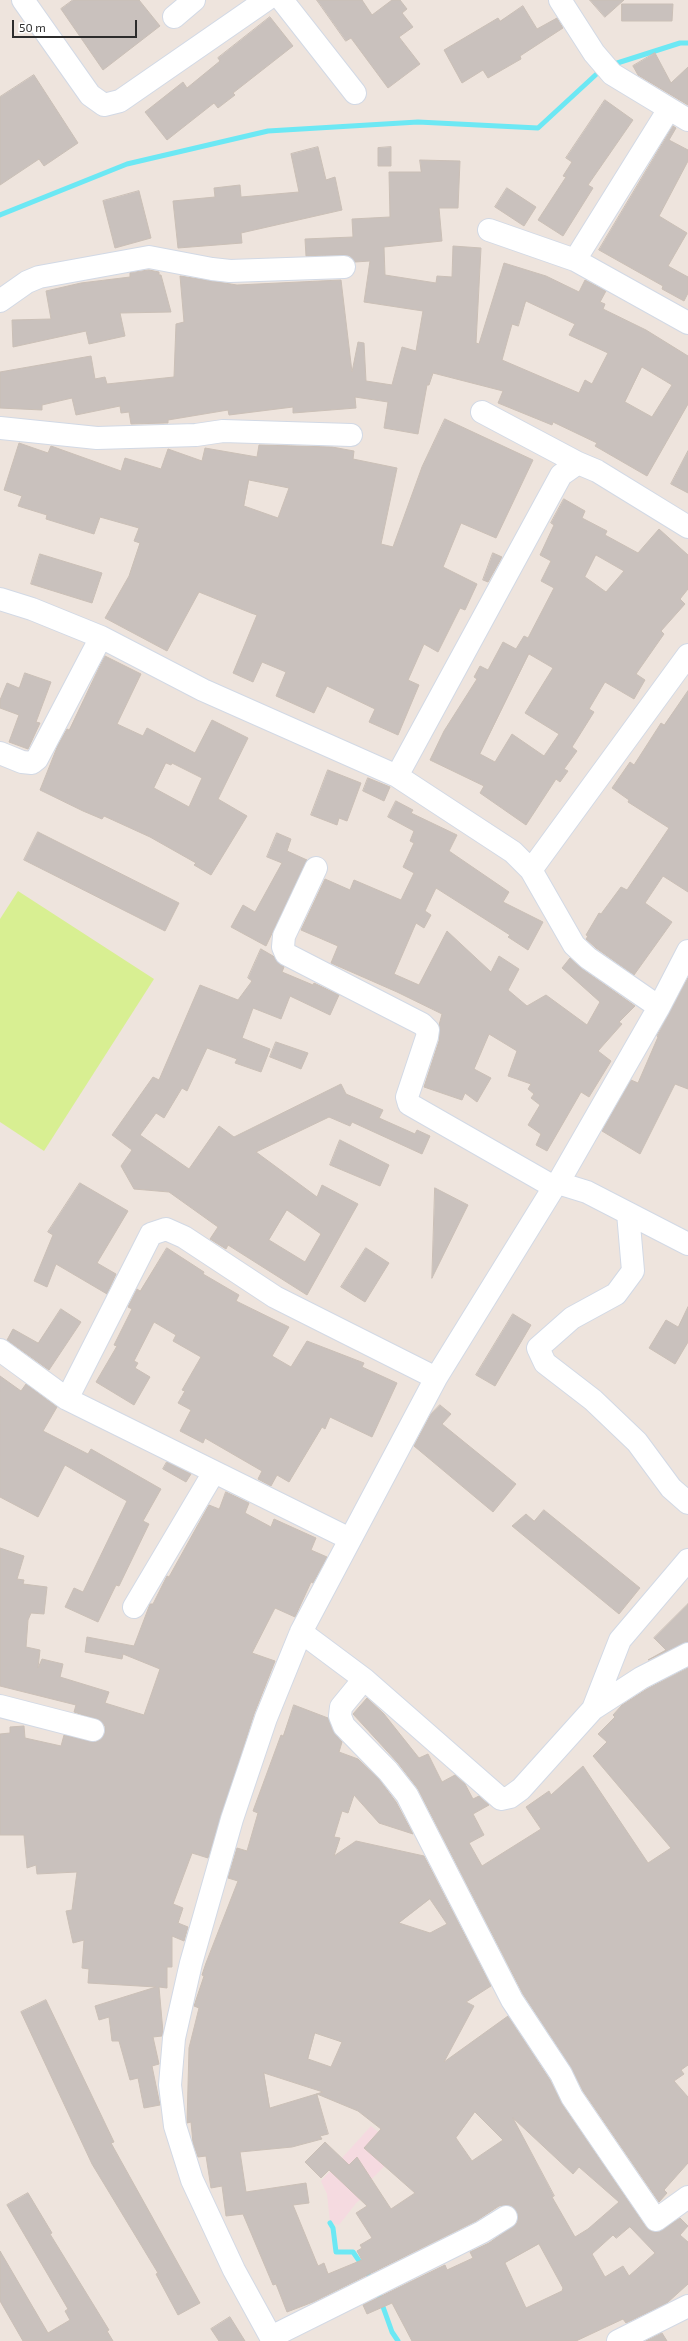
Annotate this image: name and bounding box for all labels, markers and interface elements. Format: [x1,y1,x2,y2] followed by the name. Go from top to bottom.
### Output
[14,12,139,38] scale bar
[19,20,46,34] text: 50 m

